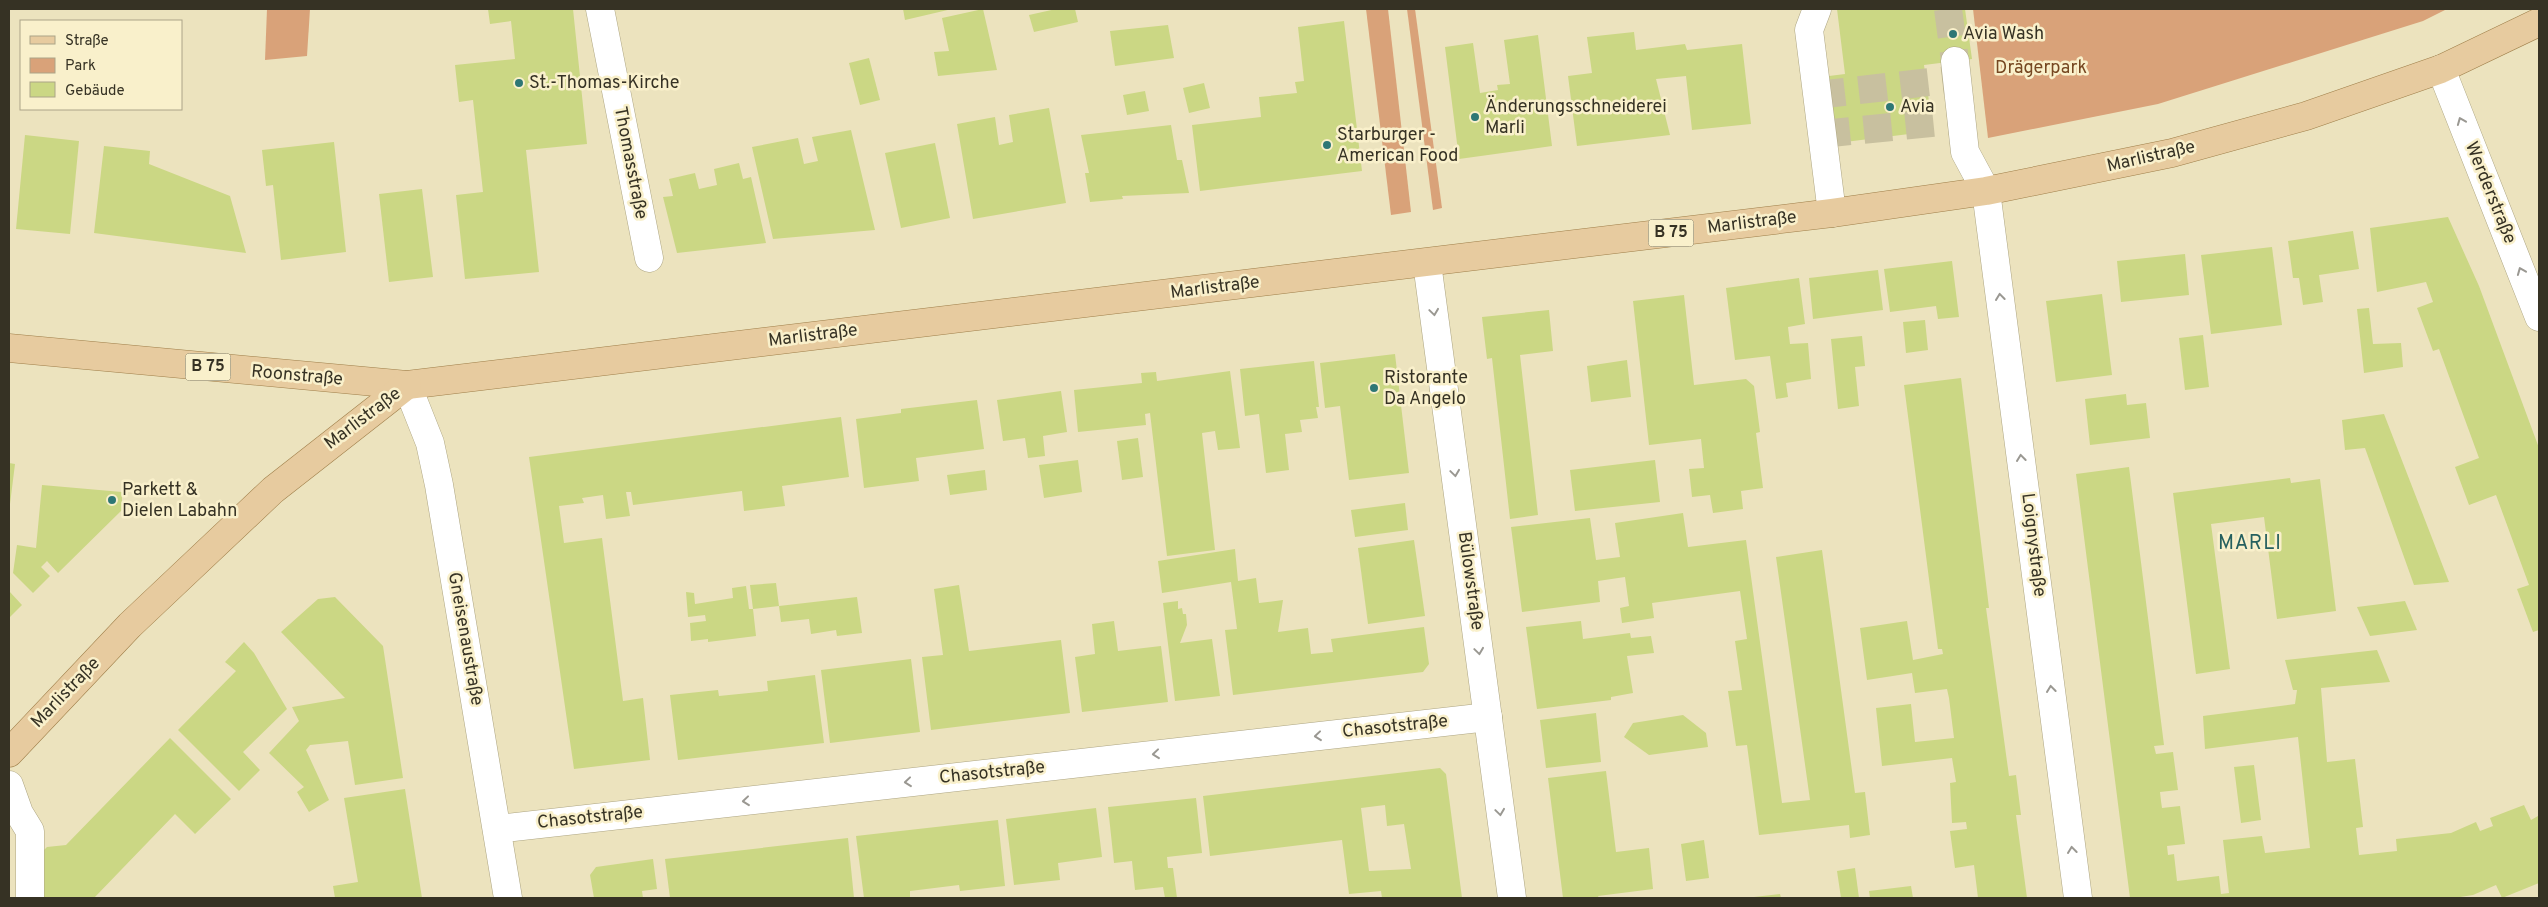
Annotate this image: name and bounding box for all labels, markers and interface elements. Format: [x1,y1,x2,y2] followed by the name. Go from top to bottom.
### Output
[20,20,182,110] legend
[1963,23,2044,46] place label: Avia Wash
[1947,28,1959,40] marker: Avia Wash
[65,32,109,51] text: Straße
[65,57,96,76] text: Park
[1995,57,2087,80] park label: Drägerpark
[529,72,680,95] place label: St.-Thomas-Kirche
[513,77,525,89] marker: St.-Thomas-Kirche
[65,82,125,101] text: Gebäude
[1485,94,1667,140] place label: Änderungsschneiderei Marli
[1900,96,1935,119] place label: Avia
[1884,101,1896,113] marker: Avia
[608,105,652,221] street label: Thomasstraße
[1469,111,1481,123] marker: Änderungsschneiderei Marli
[2457,117,2467,125] one-way arrow
[1337,124,1458,168] place label: Starburger - American Food
[2105,136,2197,178] street label: Marlistraße
[1321,139,1333,151] marker: Starburger - American Food
[2459,139,2521,247] street label: Werderstraße
[1706,206,1798,240] street label: Marlistraße
[1648,220,1694,247] road number: B 75
[2517,268,2527,276] one-way arrow
[1169,271,1261,305] street label: Marlistraße
[1996,293,2006,301] one-way arrow
[1428,308,1439,316] one-way arrow
[767,319,859,353] street label: Marlistraße
[186,354,230,381] road number: B 75
[250,361,344,391] street label: Roonstraße
[1384,367,1468,411] place label: Ristorante Da Angelo
[1368,382,1380,394] marker: Ristorante Da Angelo
[320,383,406,455] street label: Marlistraße
[2017,454,2027,463] one-way arrow
[1450,468,1460,477] one-way arrow
[122,479,237,523] place label: Parkett & Dielen Labahn
[2015,492,2051,598] street label: Loignystraße
[106,494,118,506] marker: Parkett & Dielen Labahn
[1452,530,1488,632] street label: Bülowstraße
[2218,531,2282,557] district label: MARLI
[442,570,488,708] street label: Gneisenaustraße
[1473,648,1484,656] one-way arrow
[26,653,106,733] street label: Marlistraße
[2047,684,2057,693] one-way arrow
[1341,710,1449,744] street label: Chasotstraße
[1313,730,1321,741] one-way arrow
[1152,748,1160,759] one-way arrow
[938,756,1046,790] street label: Chasotstraße
[903,776,911,787] one-way arrow
[742,795,750,806] one-way arrow
[536,801,644,835] street label: Chasotstraße
[1495,808,1505,817] one-way arrow
[2067,846,2078,854] one-way arrow

